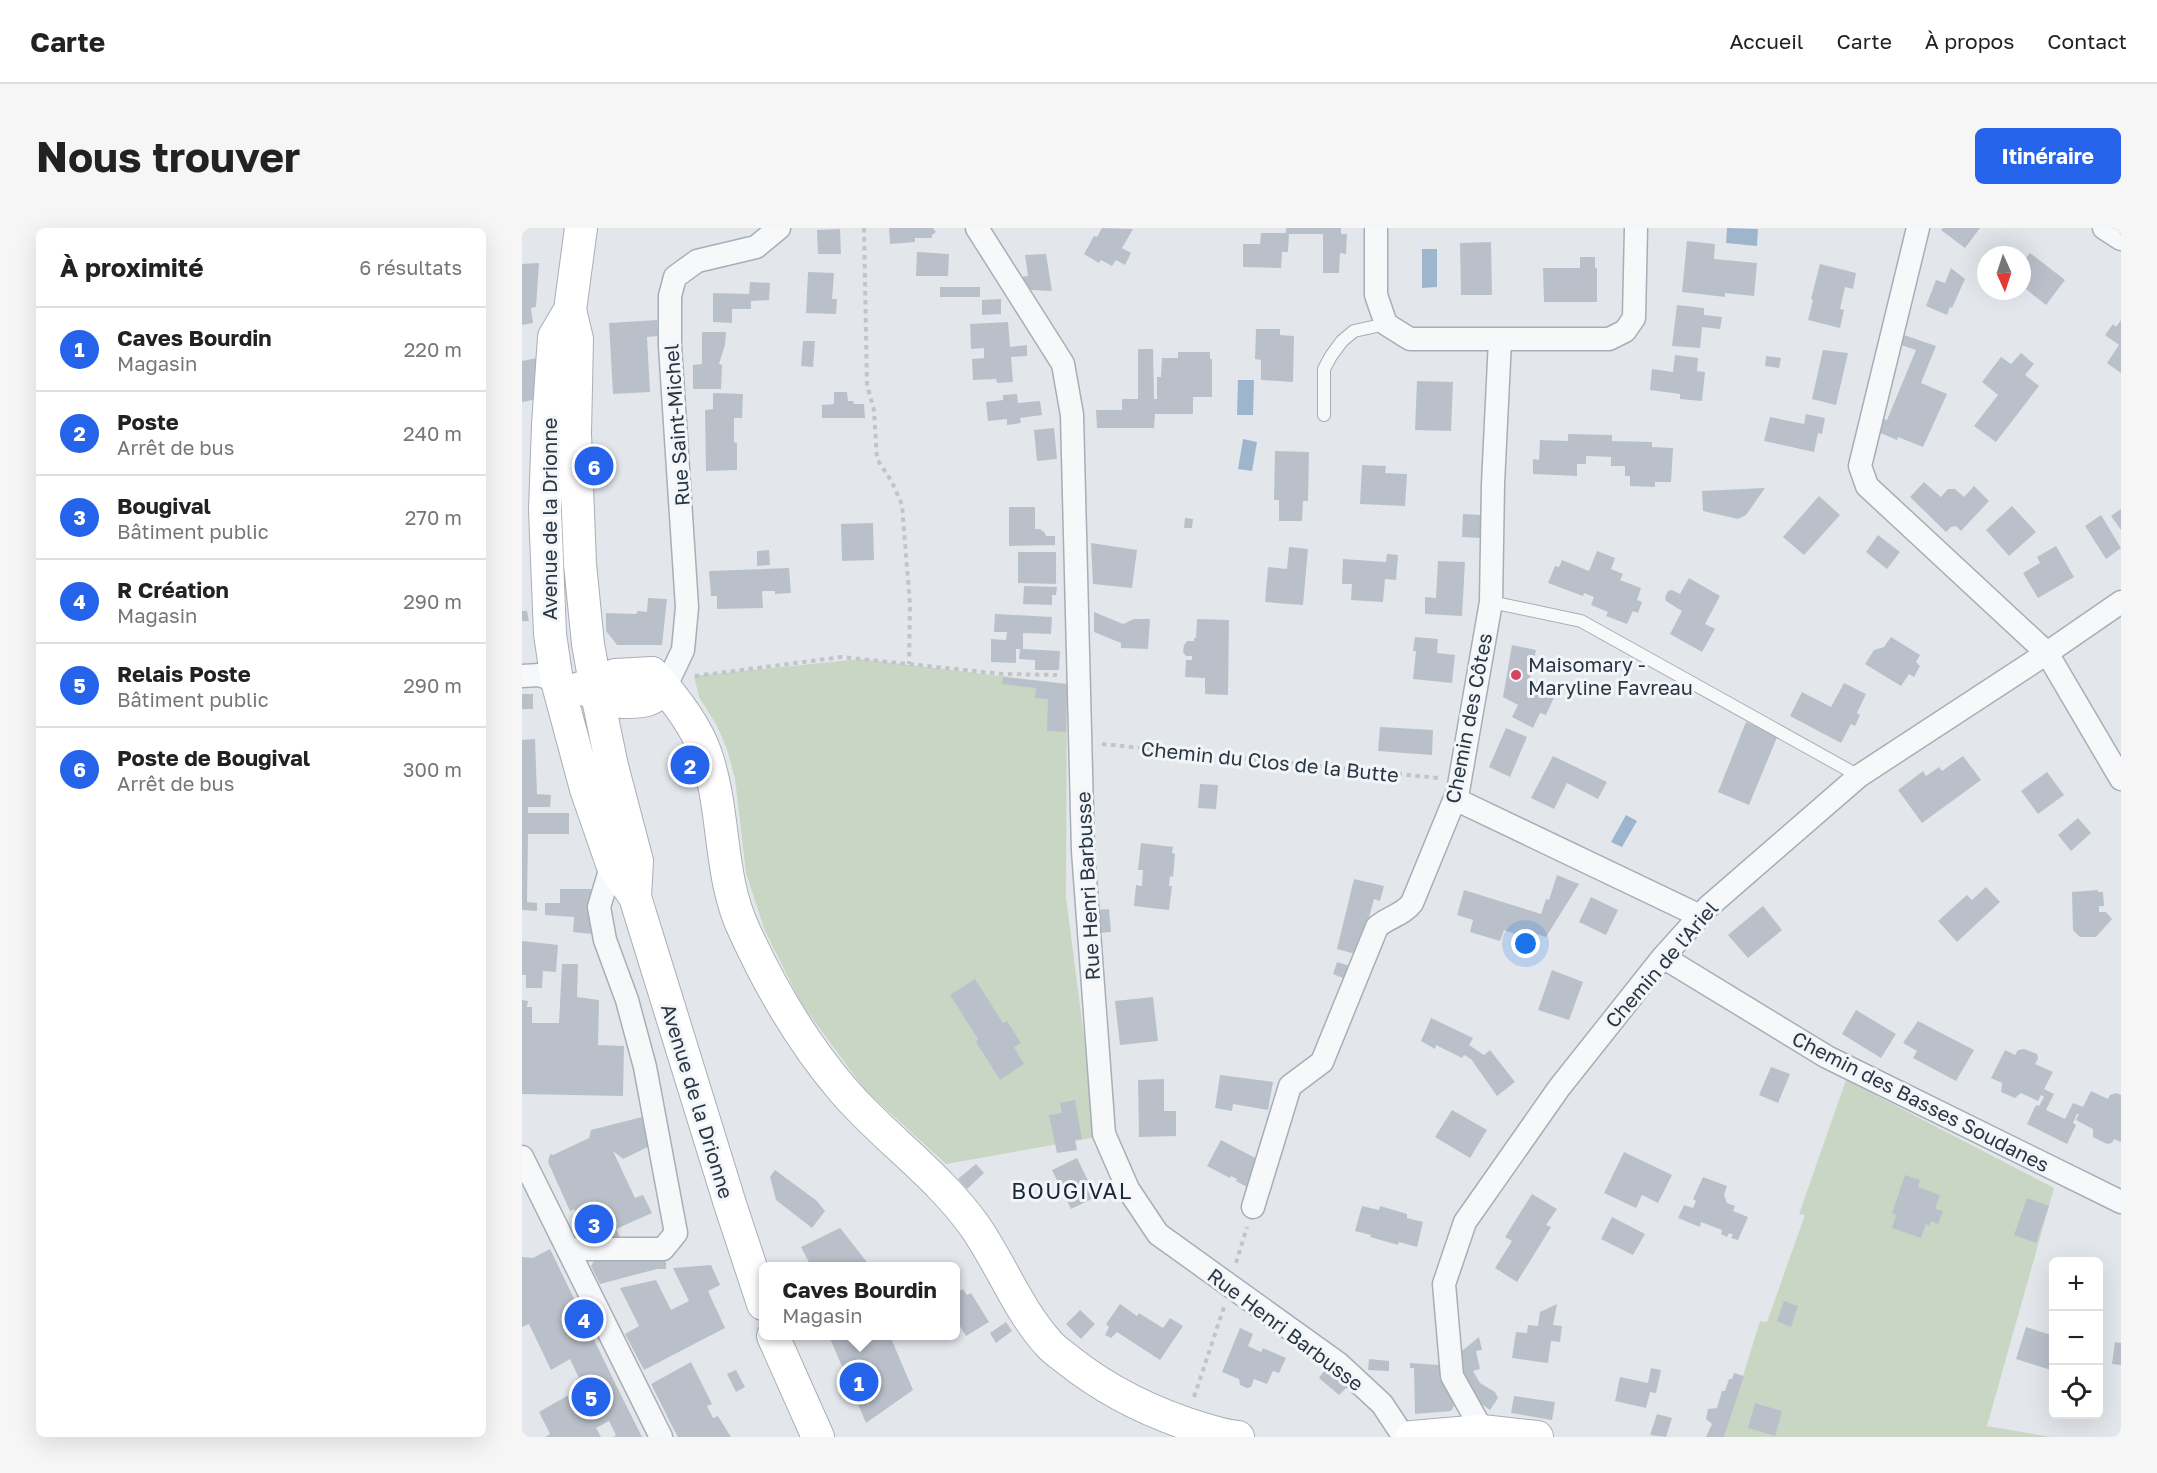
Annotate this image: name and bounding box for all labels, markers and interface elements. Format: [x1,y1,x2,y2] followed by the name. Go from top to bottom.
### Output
[30,25,105,58] text: Carte
[1730,28,1803,54] text: Accueil
[1836,28,1892,54] text: Carte
[1925,28,2014,54] text: À propos
[2047,28,2127,54] text: Contact
[1975,128,2121,184] button: Itinéraire
[36,131,300,181] text: Nous trouver
[1977,246,2031,300] north arrow
[60,252,204,283] text: À proximité
[359,255,462,279] text: 6 résultats
[117,324,272,351] text: Caves Bourdin
[74,337,85,361] text: 1
[404,337,462,361] text: 220 m
[658,343,694,507] street label: Rue Saint-Michel
[117,351,197,375] text: Magasin
[117,408,179,435] text: Poste
[537,418,561,620] street label: Avenue de la Drionne
[73,421,86,445] text: 2
[403,421,462,445] text: 240 m
[117,435,234,459] text: Arrêt de bus
[574,444,614,488] pin: 6
[117,492,211,519] text: Bougival
[73,505,86,529] text: 3
[405,505,462,529] text: 270 m
[117,519,269,543] text: Bâtiment public
[117,576,229,603] text: R Création
[73,589,86,613] text: 4
[403,589,462,613] text: 290 m
[117,603,197,627] text: Magasin
[1440,631,1496,805] street label: Chemin des Côtes
[1528,652,1693,699] place label: Maisomary - Maryline Favreau
[117,660,251,687] text: Relais Poste
[1509,668,1523,682] marker: Maisomary - Maryline Favreau
[73,673,86,697] text: 5
[403,673,462,697] text: 290 m
[117,687,269,711] text: Bâtiment public
[1140,736,1400,786] street label: Chemin du Clos de la Butte
[670,742,710,788] pin: 2
[117,744,310,771] text: Poste de Bougival
[73,757,86,781] text: 6
[403,757,462,781] text: 300 m
[117,771,234,795] text: Arrêt de bus
[1070,791,1104,981] street label: Rue Henri Barbusse
[1600,896,1722,1032] street label: Chemin de l'Ariel
[1511,929,1540,958] your location
[657,1001,739,1201] street label: Avenue de la Drionne
[1788,1026,2054,1176] street label: Chemin des Basses Soudanes
[1011,1177,1133,1204] district label: BOUGIVAL
[574,1202,614,1246] pin: 3
[2049,1257,2103,1419] map controls
[2049,1257,2103,1311] button: +
[759,1262,960,1340] popup
[1203,1263,1369,1395] street label: Rue Henri Barbusse
[782,1276,937,1303] text: Caves Bourdin
[564,1296,604,1342] pin: 4
[782,1303,863,1327] text: Magasin
[2049,1311,2103,1365] button: −
[840,1360,878,1404] pin: 1
[2049,1365,2103,1419] button: locate
[572,1374,610,1420] pin: 5

